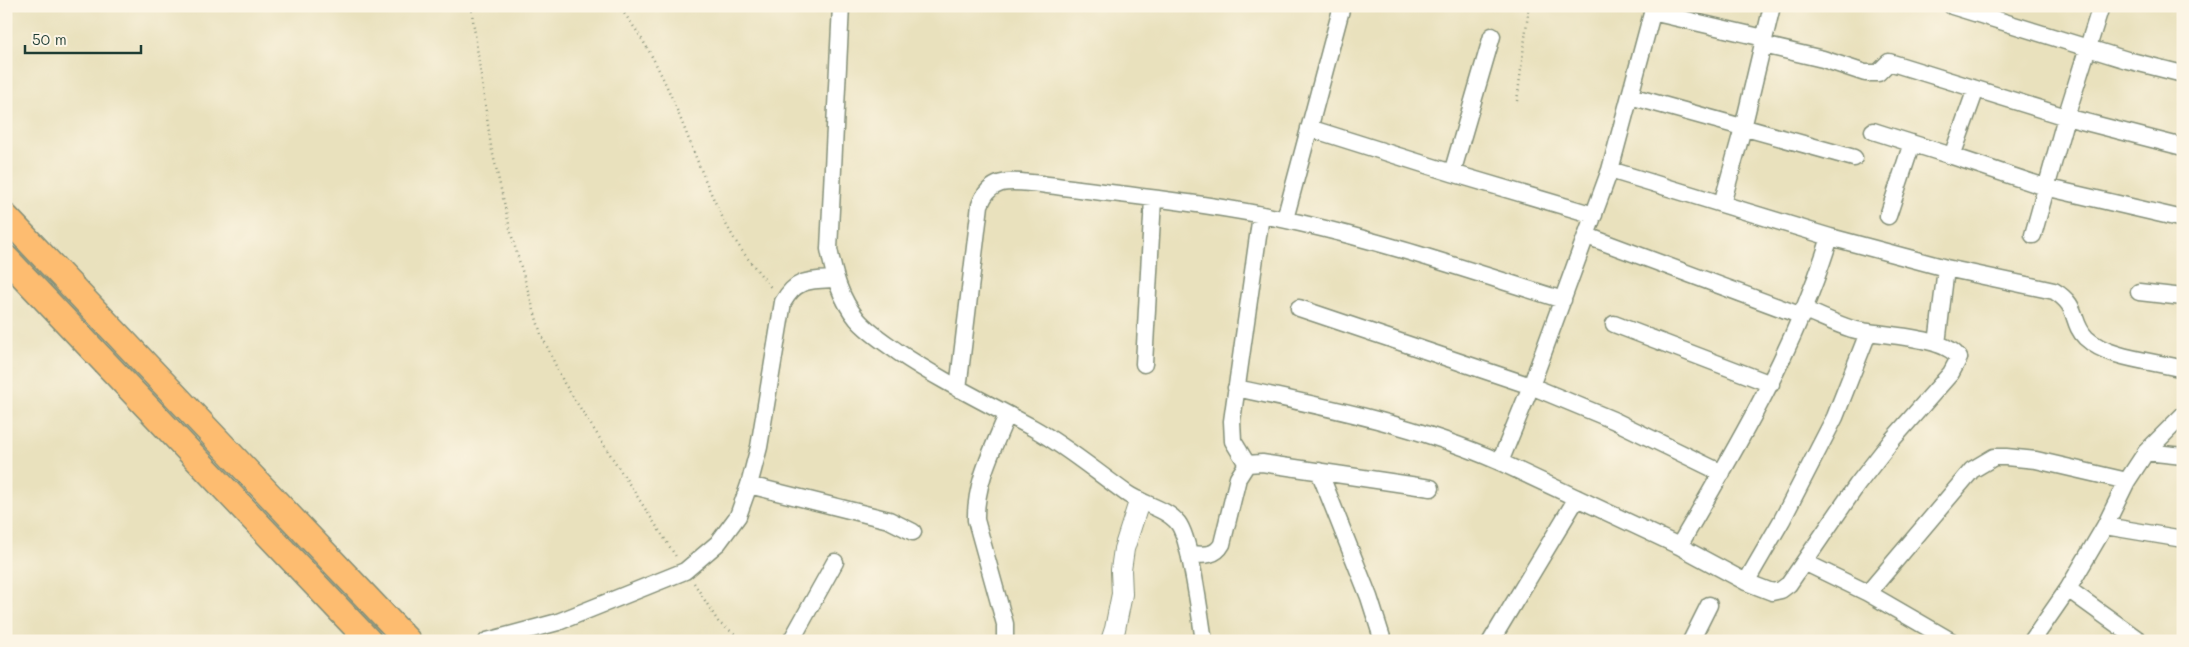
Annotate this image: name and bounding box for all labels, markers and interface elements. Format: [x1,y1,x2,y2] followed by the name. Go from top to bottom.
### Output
[25,22,141,54] scale bar
[32,29,67,49] text: 50 m

